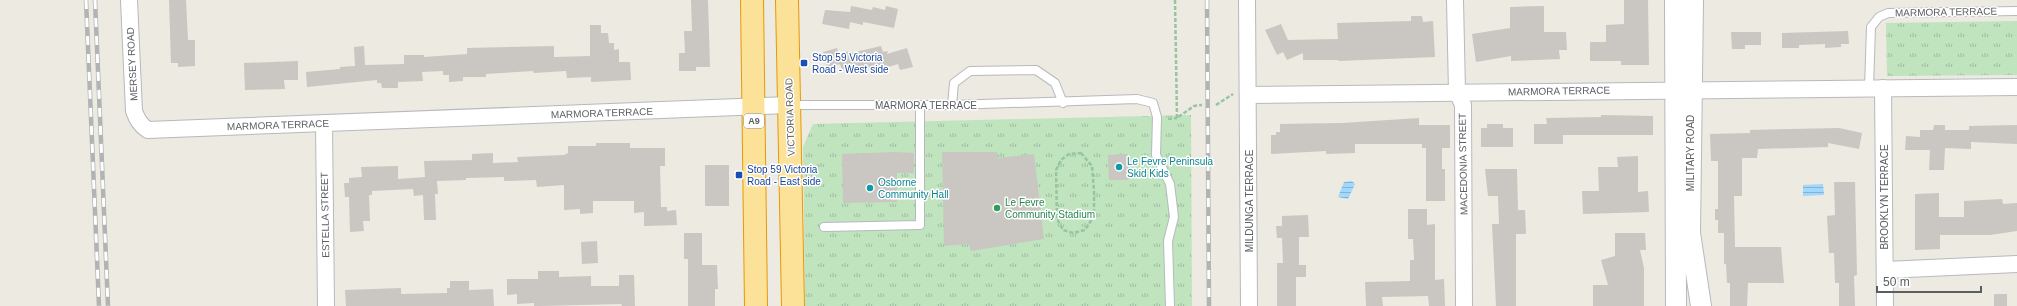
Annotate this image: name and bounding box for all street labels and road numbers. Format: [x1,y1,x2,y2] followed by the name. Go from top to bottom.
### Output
[1895,6,1997,18] street label: MARMORA TERRACE
[125,27,139,101] street label: MERSEY ROAD
[783,78,797,156] street label: VICTORIA ROAD
[1508,85,1610,97] street label: MARMORA TERRACE
[875,100,977,111] street label: MARMORA TERRACE
[551,106,654,120] street label: MARMORA TERRACE
[1457,113,1469,215] street label: MACEDONIA STREET
[744,114,764,128] road number: A9
[1685,115,1696,191] street label: MILITARY ROAD
[227,118,330,132] street label: MARMORA TERRACE
[1879,144,1890,250] street label: BROOKLYN TERRACE
[1244,149,1255,252] street label: MILDUNGA TERRACE
[319,172,331,258] street label: ESTELLA STREET

